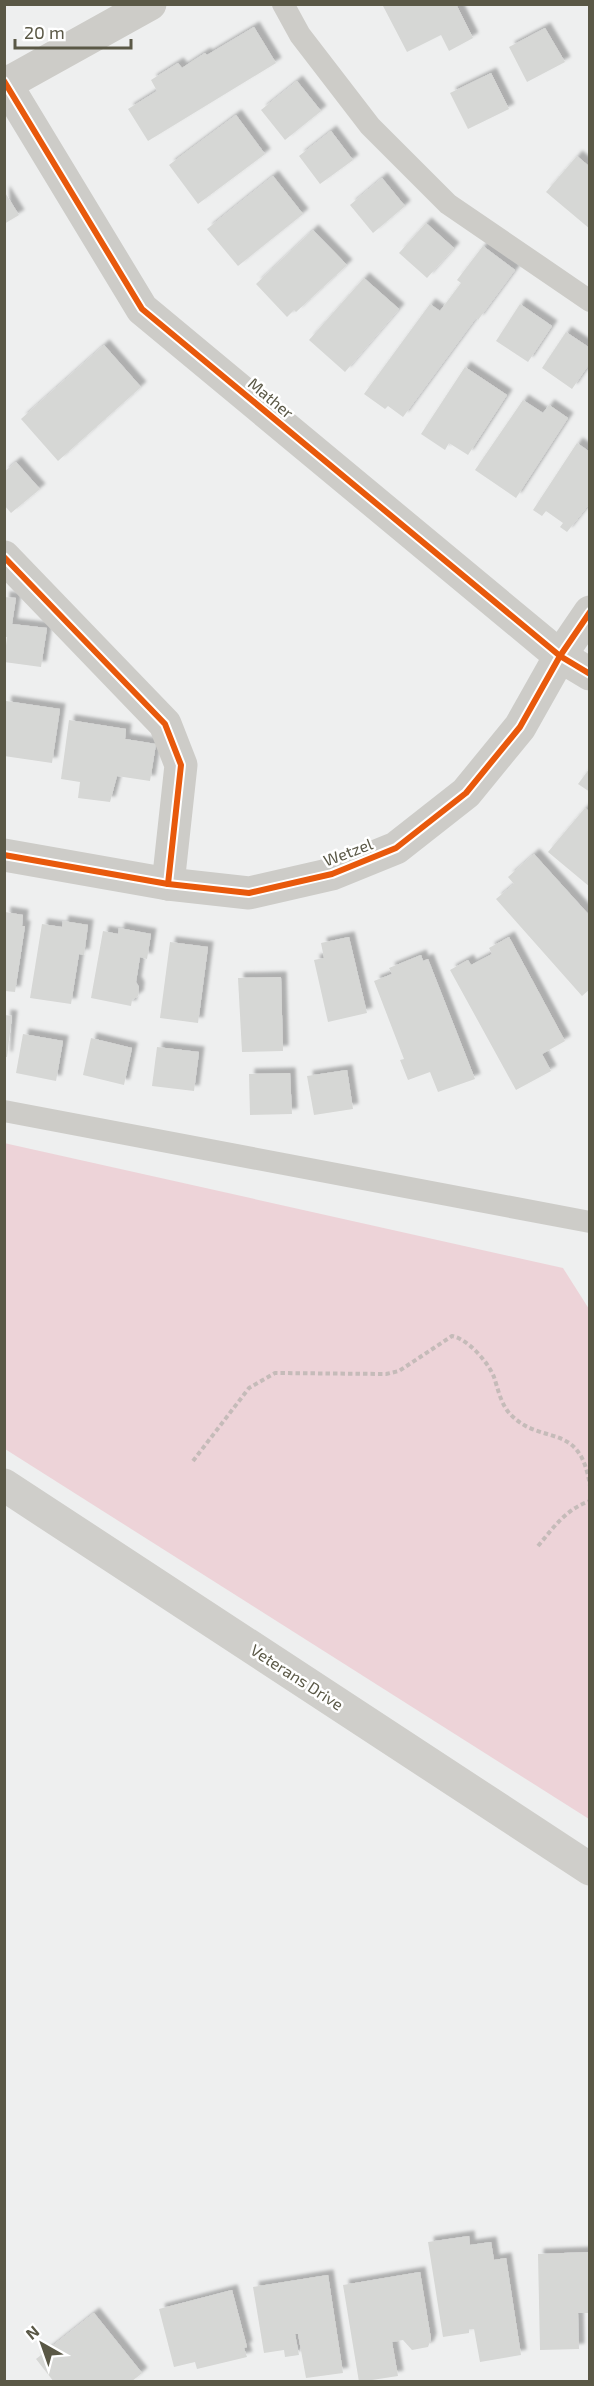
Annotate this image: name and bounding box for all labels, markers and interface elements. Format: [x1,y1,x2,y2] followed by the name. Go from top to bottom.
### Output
[15,12,130,50] scale bar
[24,21,65,43] text: 20 m
[245,373,298,422] street label: Mather
[321,833,375,870] street label: Wetzel
[247,1640,347,1714] street label: Veterans Drive
[12,2314,72,2374] north arrow
[22,2321,43,2343] text: N

